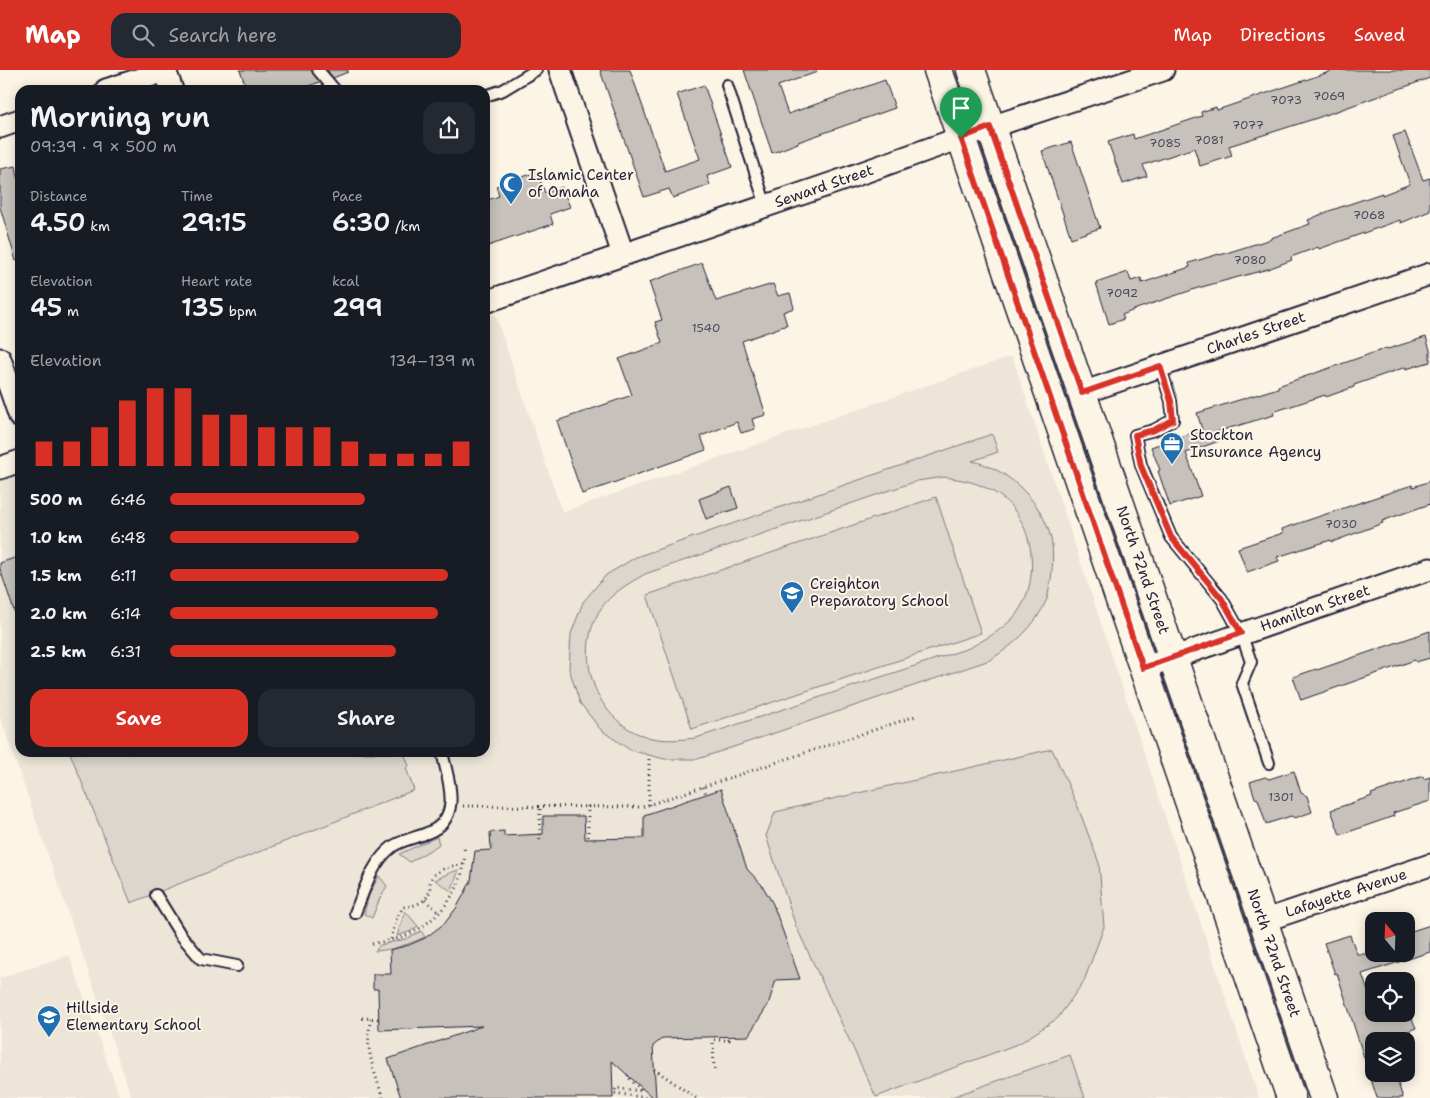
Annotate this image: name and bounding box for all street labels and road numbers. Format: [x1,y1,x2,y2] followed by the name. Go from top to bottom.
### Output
[772,160,876,212] street label: Seward Street
[1204,307,1308,359] street label: Charles Street
[1112,503,1174,637] street label: North 72nd Street
[1257,580,1373,636] street label: Hamilton Street
[1283,864,1409,922] street label: Lafayette Avenue
[1243,886,1305,1020] street label: North 72nd Street

